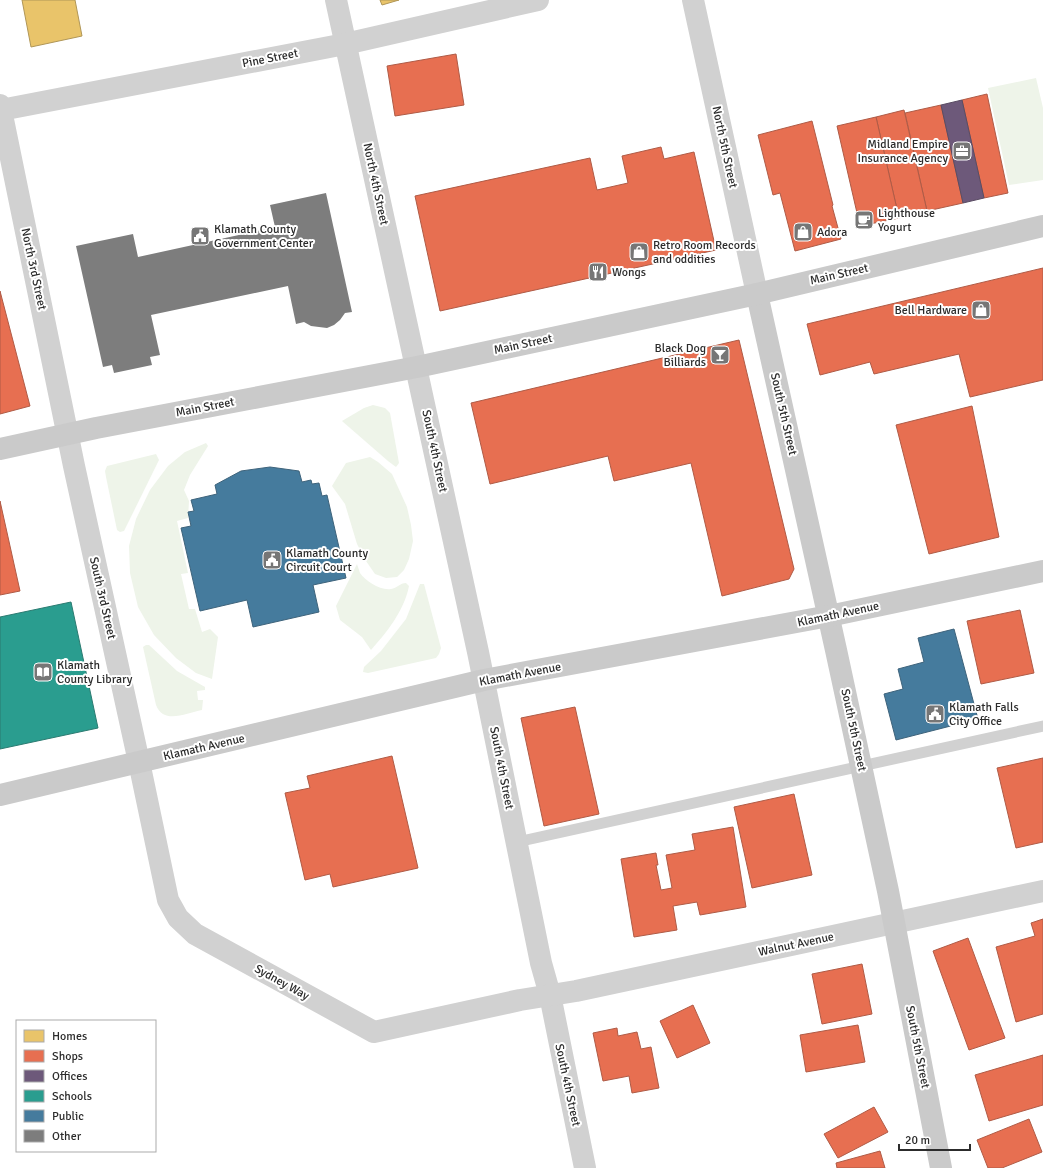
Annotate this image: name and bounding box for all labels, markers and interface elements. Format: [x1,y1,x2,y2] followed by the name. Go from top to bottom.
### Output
[241,46,299,71] street label: Pine Street
[708,105,741,190] street label: North 5th Street
[858,137,948,166] place label: Midland Empire Insurance Agency
[951,140,973,162] office icon: Midland Empire Insurance Agency
[359,142,392,227] street label: North 4th Street
[878,206,935,235] place label: Lighthouse Yogurt
[853,209,875,231] cafe icon: Lighthouse Yogurt
[792,221,814,243] shop icon: Adora
[214,222,314,251] place label: Klamath County Government Center
[189,225,211,247] public building icon: Klamath County Government Center
[817,225,847,240] place label: Adora
[17,227,50,311] street label: North 3rd Street
[653,238,756,267] place label: Retro Room Records and oddities
[628,241,650,263] shop icon: Retro Room Records and oddities
[808,260,870,288] street label: Main Street
[587,261,609,283] restaurant icon: Wongs
[612,265,646,280] place label: Wongs
[970,299,992,321] shop icon: Bell Hardware
[895,303,967,318] place label: Bell Hardware
[492,331,554,358] street label: Main Street
[654,341,706,370] place label: Black Dog Billiards
[709,344,731,366] bar icon: Black Dog Billiards
[767,372,800,457] street label: South 5th Street
[174,394,236,421] street label: Main Street
[418,408,451,494] street label: South 4th Street
[286,546,368,575] place label: Klamath County Circuit Court
[261,549,283,571] public building icon: Klamath County Circuit Court
[86,556,119,641] street label: South 3rd Street
[796,599,880,630] street label: Klamath Avenue
[57,658,133,687] place label: Klamath County Library
[478,659,562,690] street label: Klamath Avenue
[32,661,54,683] library icon: Klamath County Library
[837,687,870,773] street label: South 5th Street
[949,700,1019,729] place label: Klamath Falls City Office
[924,703,946,725] public building icon: Klamath Falls City Office
[486,725,517,811] street label: South 4th Street
[162,731,246,764] street label: Klamath Avenue
[757,929,835,960] street label: Walnut Avenue
[252,961,312,1004] street label: Sydney Way
[902,1004,933,1090] street label: South 5th Street
[16,1020,156,1152] legend
[52,1029,87,1044] text: Homes
[551,1042,584,1128] street label: South 4th Street
[52,1049,83,1064] text: Shops
[52,1069,87,1084] text: Offices
[52,1089,92,1104] text: Schools
[52,1109,84,1124] text: Public
[899,1126,970,1152] scale bar
[52,1129,82,1144] text: Other
[905,1133,930,1148] text: 20 m

